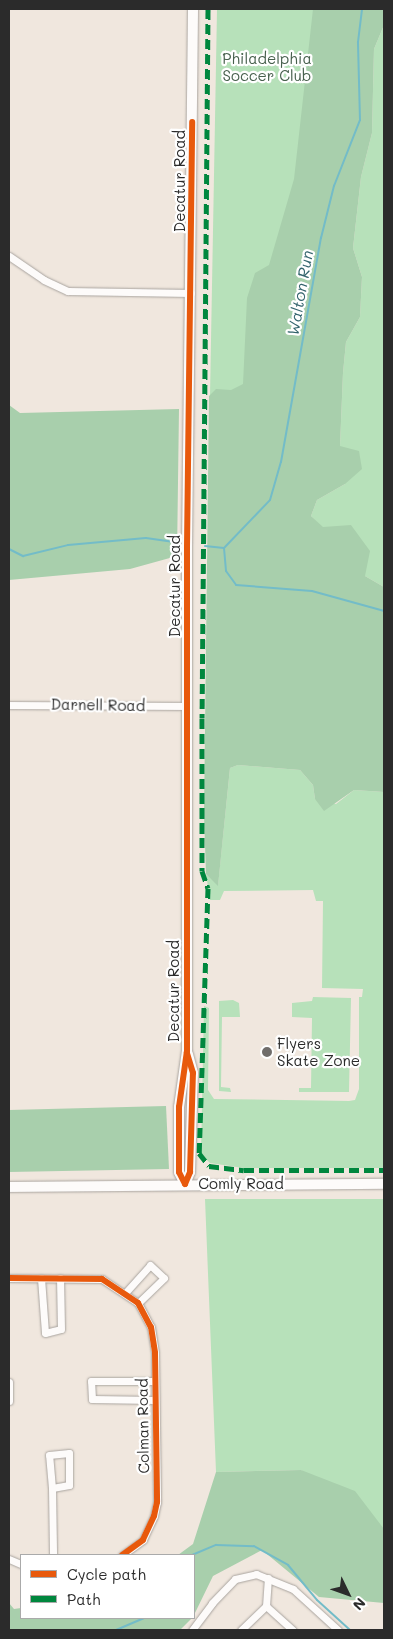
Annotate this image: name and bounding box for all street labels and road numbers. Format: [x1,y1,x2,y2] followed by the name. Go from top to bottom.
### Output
[171,130,189,232] street label: Decatur Road
[166,535,184,637] street label: Decatur Road
[51,695,145,715] street label: Darnell Road
[165,940,183,1042] street label: Decatur Road
[198,1175,284,1193] street label: Comly Road
[133,1378,153,1474] street label: Colman Road

